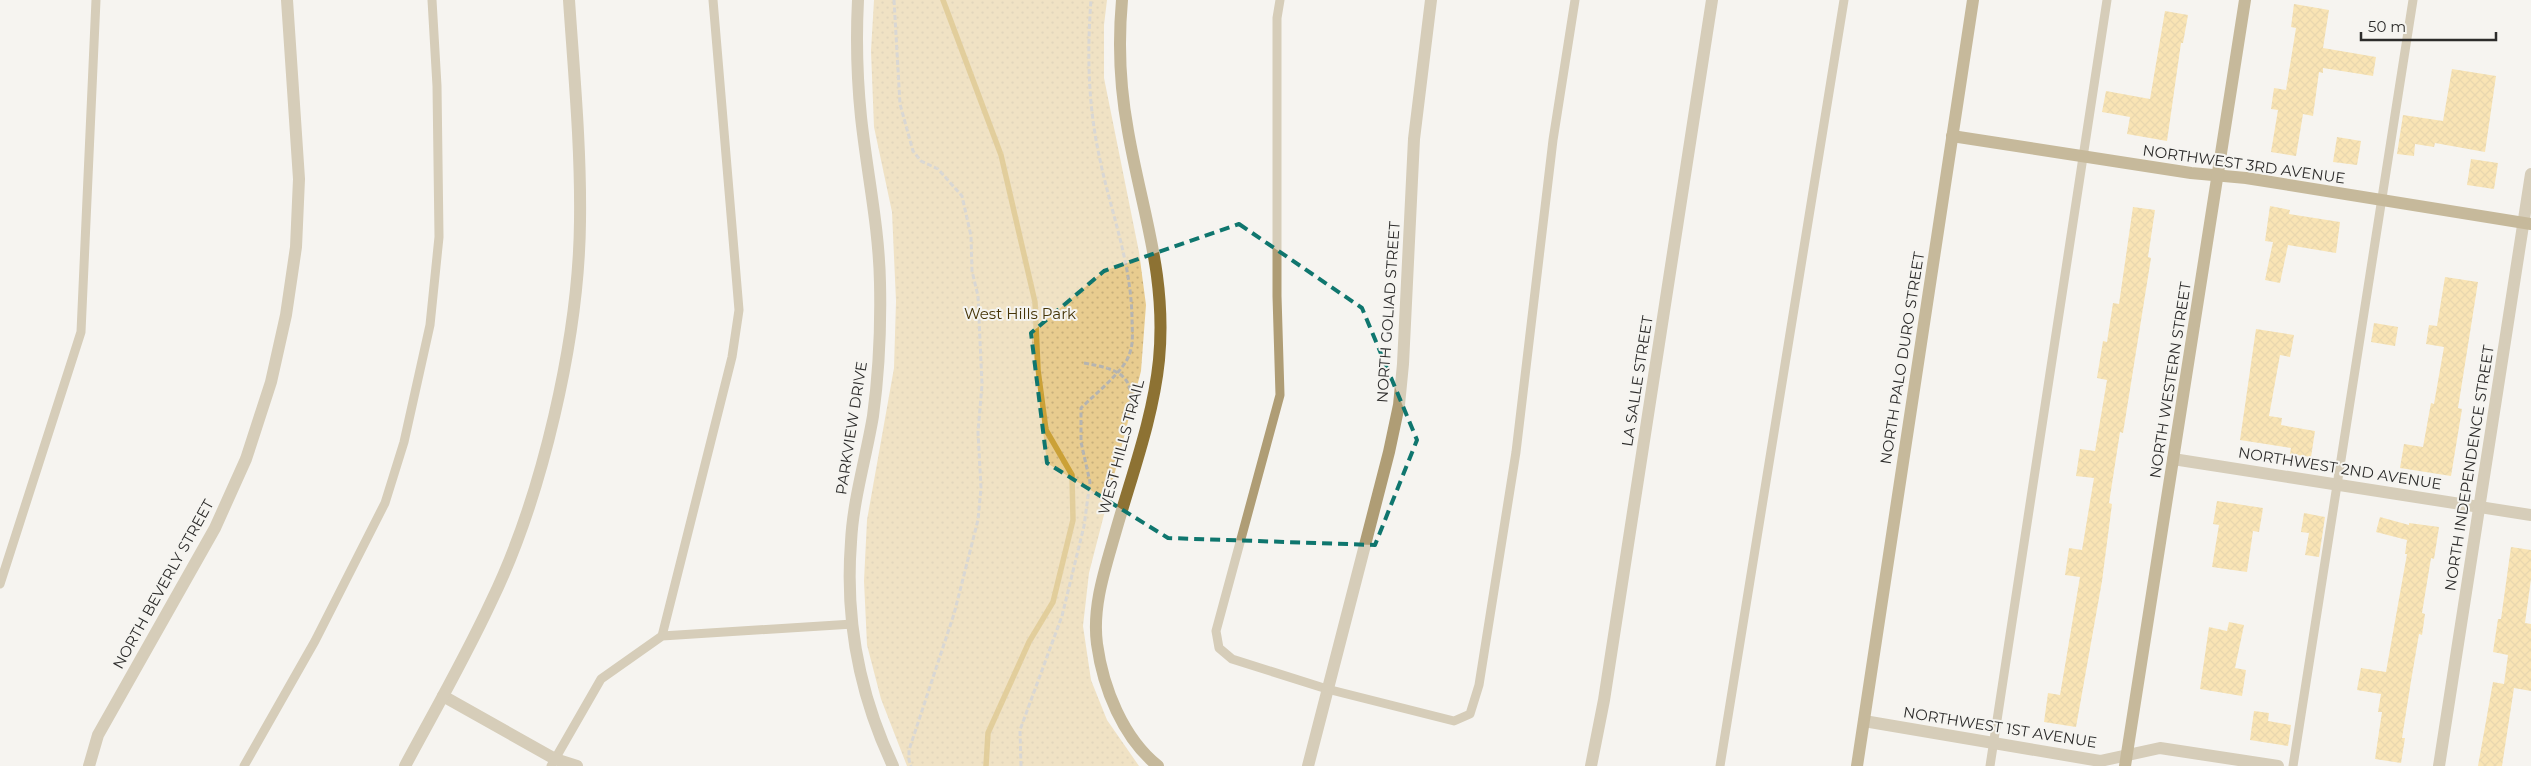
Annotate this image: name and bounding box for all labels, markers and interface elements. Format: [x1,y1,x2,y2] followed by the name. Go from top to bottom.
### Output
[2361,10,2496,42] scale bar
[2368,17,2406,36] text: 50 m
[2141,140,2347,188] street label: NORTHWEST 3RD AVENUE
[1372,220,1404,403] street label: NORTH GOLIAD STREET
[1876,250,1928,466] street label: NORTH PALO DURO STREET
[2145,280,2195,480] street label: NORTH WESTERN STREET
[964,304,1076,323] park label: West Hills Park
[1617,314,1657,448] street label: LA SALLE STREET
[2440,343,2498,592] street label: NORTH INDEPENDENCE STREET
[831,360,871,496] street label: PARKVIEW DRIVE
[1094,377,1148,517] street label: WEST HILLS TRAIL
[2237,443,2443,493] street label: NORTHWEST 2ND AVENUE
[108,496,218,672] street label: NORTH BEVERLY STREET
[1902,702,2098,752] street label: NORTHWEST 1ST AVENUE

